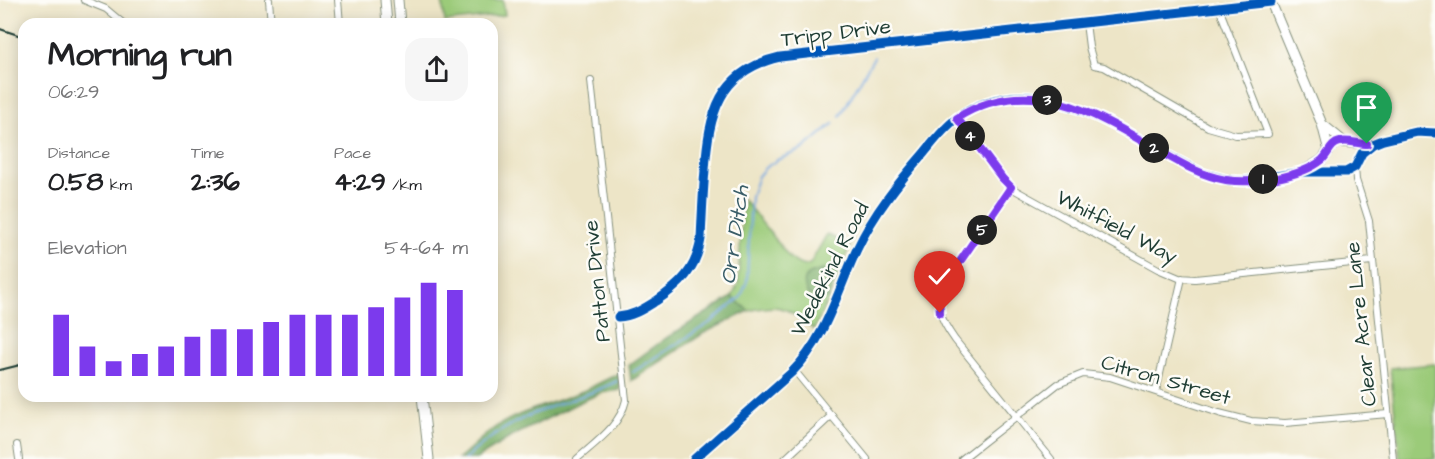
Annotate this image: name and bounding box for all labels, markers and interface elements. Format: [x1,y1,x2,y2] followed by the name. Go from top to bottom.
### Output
[780,12,893,55] street label: Tripp Drive
[48,32,232,78] text: Morning run
[405,38,468,101] button: share
[48,78,99,106] text: 06:29
[1341,82,1392,144] pin
[1032,85,1062,115] pin: 3
[1043,89,1051,111] text: 3
[1350,91,1383,124] icon: arrive
[955,121,985,151] pin: 4
[965,125,975,147] text: 4
[1139,133,1169,163] pin: 2
[1149,137,1159,159] text: 2
[48,142,110,164] text: Distance
[191,142,225,164] text: Time
[334,142,371,164] text: Pace
[48,164,103,200] text: 0.58
[191,164,240,200] text: 2:36
[334,164,386,200] text: 4:29
[1248,164,1278,194] pin: 1
[1262,168,1264,190] text: 1
[103,174,132,196] text: km
[386,174,422,196] text: /km
[713,183,757,286] water label: Orr Ditch
[1050,183,1183,273] street label: Whitfield Way
[784,197,876,341] street label: Wedekind Road
[967,215,997,245] pin: 5
[576,219,618,343] street label: Patton Drive
[976,219,988,241] text: 5
[48,234,127,262] text: Elevation
[384,234,468,262] text: 54–64 m
[1338,240,1384,408] street label: Clear Acre Lane
[914,251,965,313] pin
[923,260,956,293] icon: check
[1098,348,1235,412] street label: Citron Street

